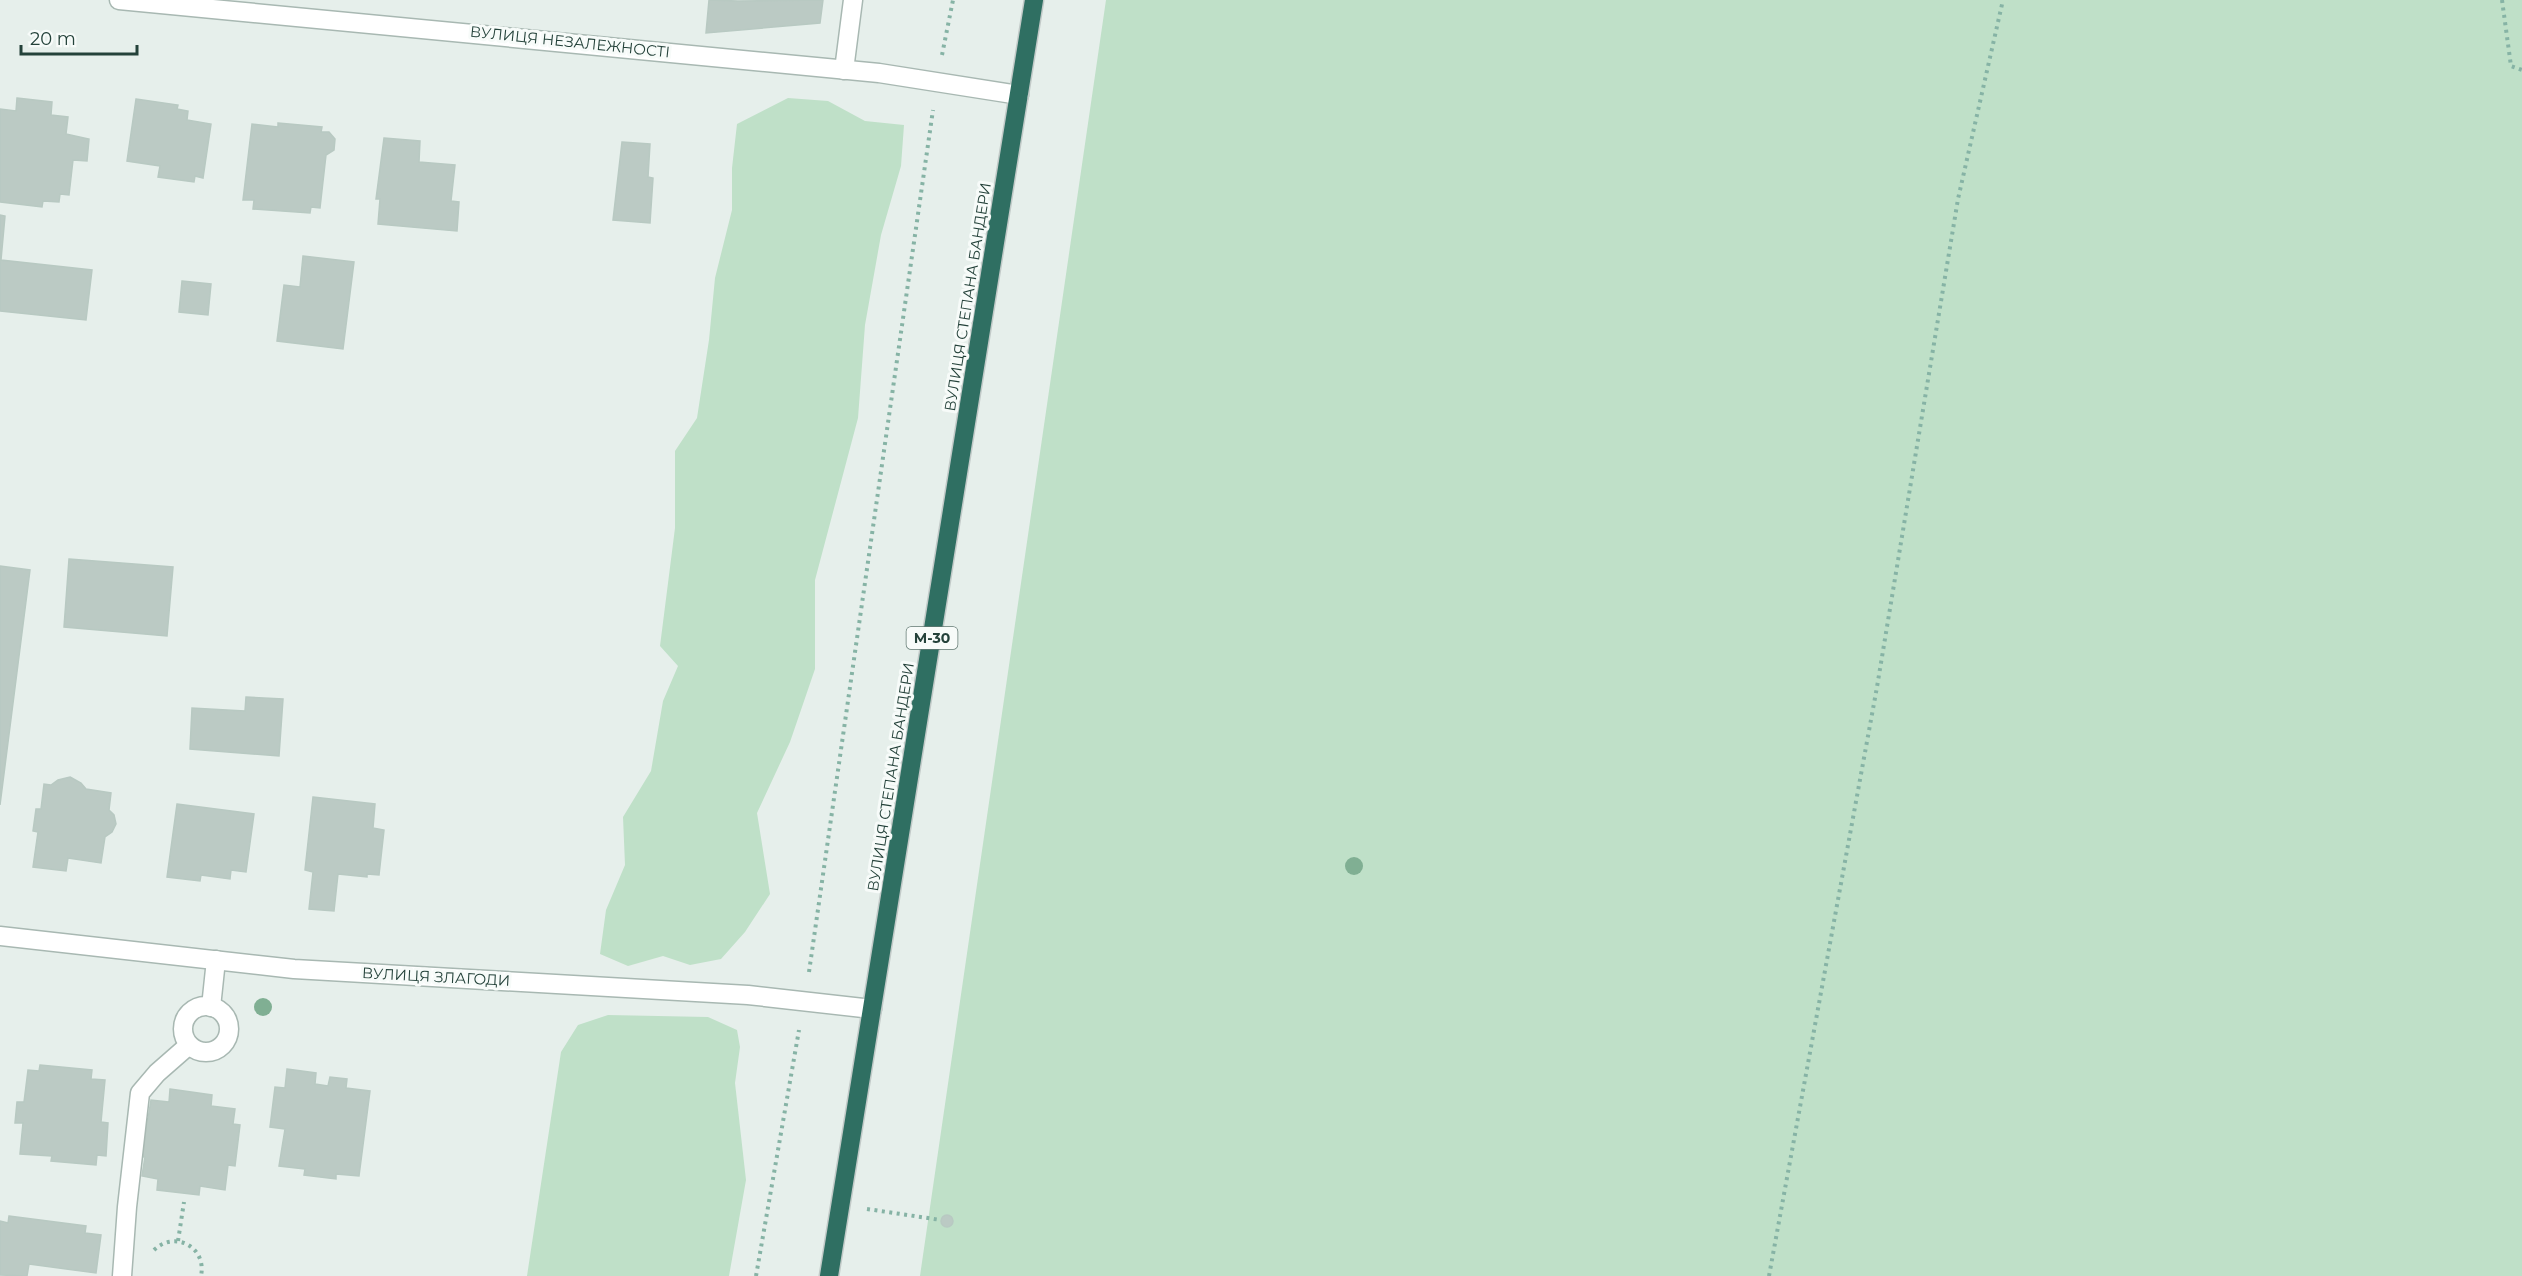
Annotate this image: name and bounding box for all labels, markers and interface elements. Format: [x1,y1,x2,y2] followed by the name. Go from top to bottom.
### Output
[21,18,136,56] scale bar
[469,22,671,61] street label: ВУЛИЦЯ НЕЗАЛЕЖНОСТІ
[30,28,76,50] text: 20 m
[940,181,995,413] street label: ВУЛИЦЯ СТЕПАНА БАНДЕРИ
[906,627,958,649] road number: М-30
[863,661,918,893] street label: ВУЛИЦЯ СТЕПАНА БАНДЕРИ
[361,963,511,990] street label: ВУЛИЦЯ ЗЛАГОДИ

